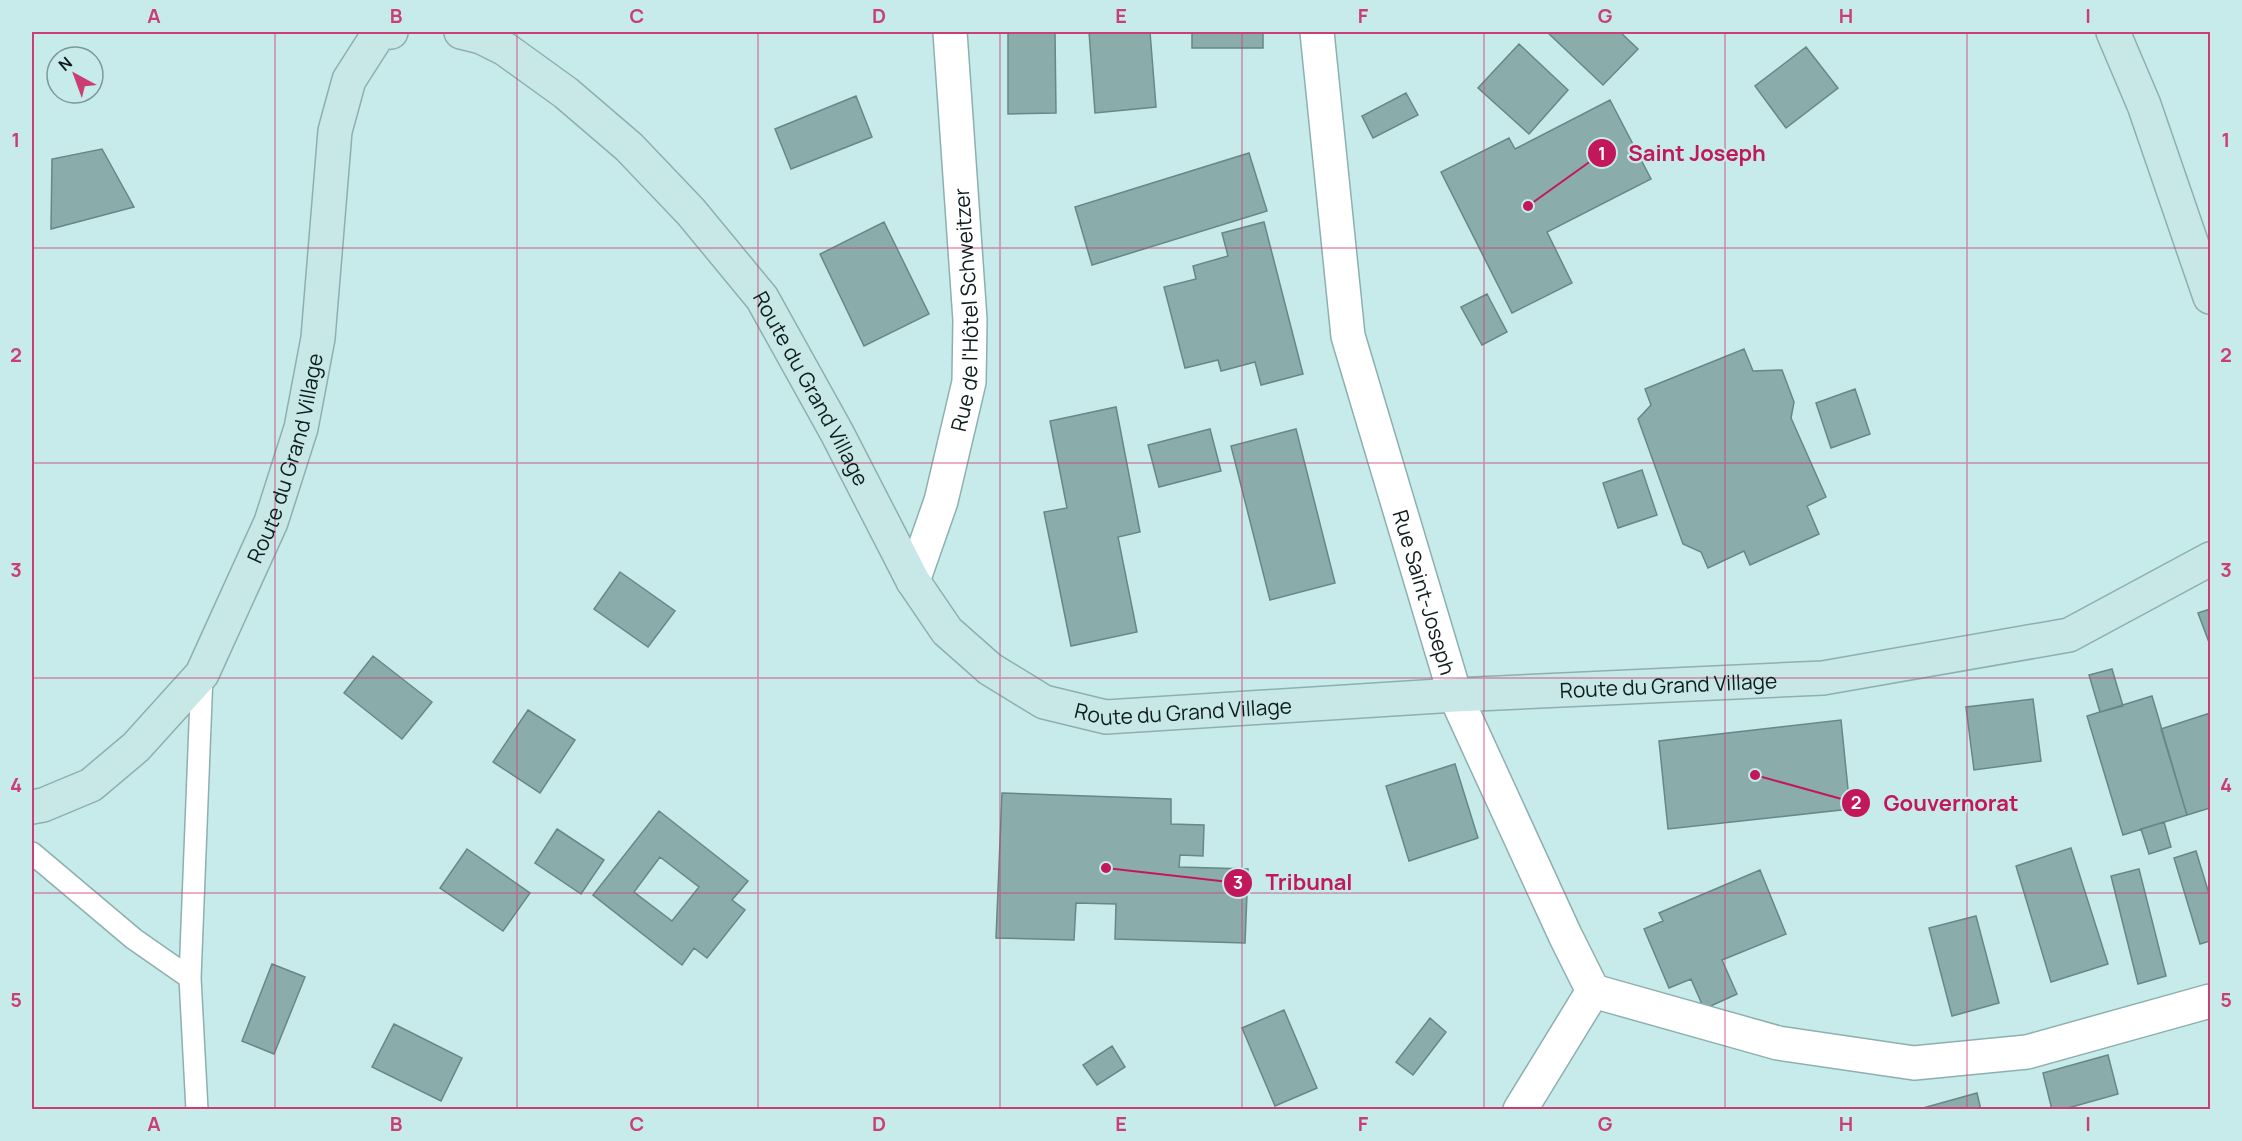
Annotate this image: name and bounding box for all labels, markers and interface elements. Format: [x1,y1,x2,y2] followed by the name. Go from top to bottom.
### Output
[147,2,161,29] text: A
[390,2,403,29] text: B
[630,2,644,29] text: C
[872,2,886,29] text: D
[1115,2,1127,29] text: E
[1358,2,1369,29] text: F
[1598,2,1613,29] text: G
[1839,2,1853,29] text: H
[2085,2,2091,29] text: I
[45,45,105,105] north arrow
[54,52,77,76] text: N
[12,126,20,153] text: 1
[2222,126,2230,153] text: 1
[1587,133,1778,173] callout: Saint Joseph
[1628,138,1766,168] text: Saint Joseph
[1598,141,1606,165] text: 1
[944,187,984,434] street label: Rue de l'Hôtel Schweitzer
[747,286,876,491] street label: Route du Grand Village
[10,341,22,368] text: 2
[2220,341,2232,368] text: 2
[240,351,329,567] street label: Route du Grand Village
[1387,506,1462,678] street label: Rue Saint-Joseph
[10,556,22,583] text: 3
[2220,556,2232,583] text: 3
[1559,666,1778,704] street label: Route du Grand Village
[1072,691,1293,731] street label: Route du Grand Village
[10,771,22,798] text: 4
[2220,771,2232,798] text: 4
[1841,783,2030,823] callout: Gouvernorat
[1883,788,2019,818] text: Gouvernorat
[1851,790,1861,814] text: 2
[1223,863,1364,903] callout: Tribunal
[1265,867,1353,897] text: Tribunal
[1233,870,1243,894] text: 3
[10,986,22,1013] text: 5
[2220,986,2232,1013] text: 5
[147,1110,161,1137] text: A
[390,1110,403,1137] text: B
[630,1110,644,1137] text: C
[872,1110,886,1137] text: D
[1115,1110,1127,1137] text: E
[1358,1110,1369,1137] text: F
[1598,1110,1613,1137] text: G
[1839,1110,1853,1137] text: H
[2085,1110,2091,1137] text: I

